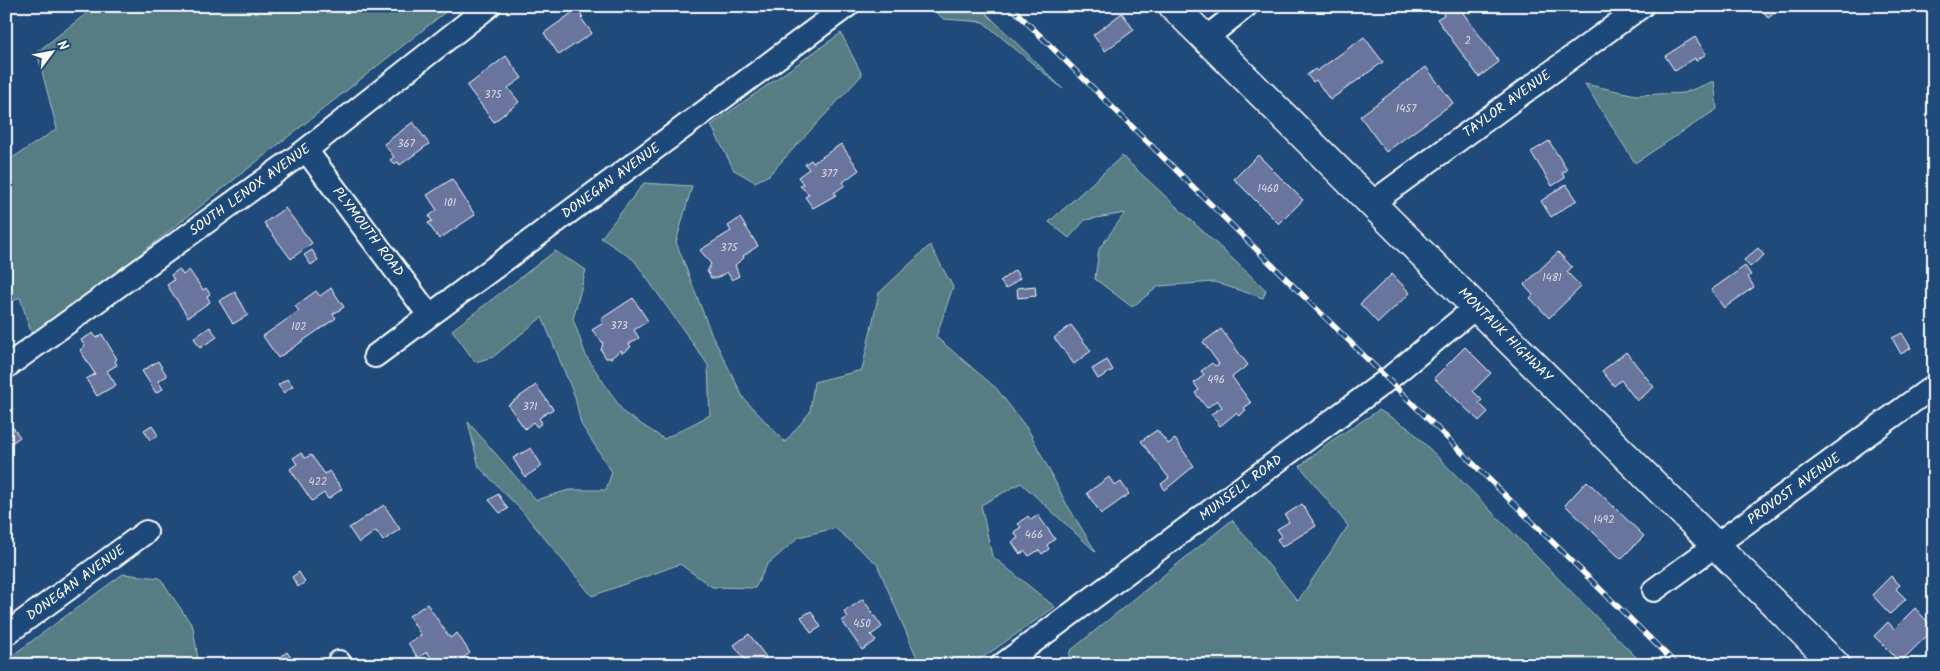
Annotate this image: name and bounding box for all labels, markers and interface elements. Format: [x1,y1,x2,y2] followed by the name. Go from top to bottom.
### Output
[28,28,78,78] north arrow
[1465,32,1471,50] house number: 2
[51,36,74,55] text: N
[1458,64,1556,144] street label: TAYLOR AVENUE
[484,86,503,104] house number: 375
[1396,100,1417,118] house number: 1457
[397,135,416,153] house number: 367
[557,137,666,224] street label: DONEGAN AVENUE
[185,138,316,242] street label: SOUTH LENOX AVENUE
[821,165,838,183] house number: 377
[1257,180,1279,198] house number: 1460
[327,182,409,282] street label: PLYMOUTH ROAD
[444,194,456,212] house number: 101
[720,239,739,257] house number: 375
[1542,269,1562,287] house number: 1481
[1452,282,1558,388] street label: MONTAUK HIGHWAY
[610,317,628,335] house number: 373
[291,318,307,336] house number: 102
[1207,371,1225,389] house number: 496
[523,398,537,416] house number: 371
[1743,447,1846,531] street label: PROVOST AVENUE
[1195,449,1287,527] street label: MUNSELL ROAD
[309,473,327,491] house number: 422
[1593,511,1615,529] house number: 1492
[1025,526,1043,544] house number: 466
[22,539,131,626] street label: DONEGAN AVENUE
[853,615,871,633] house number: 450

